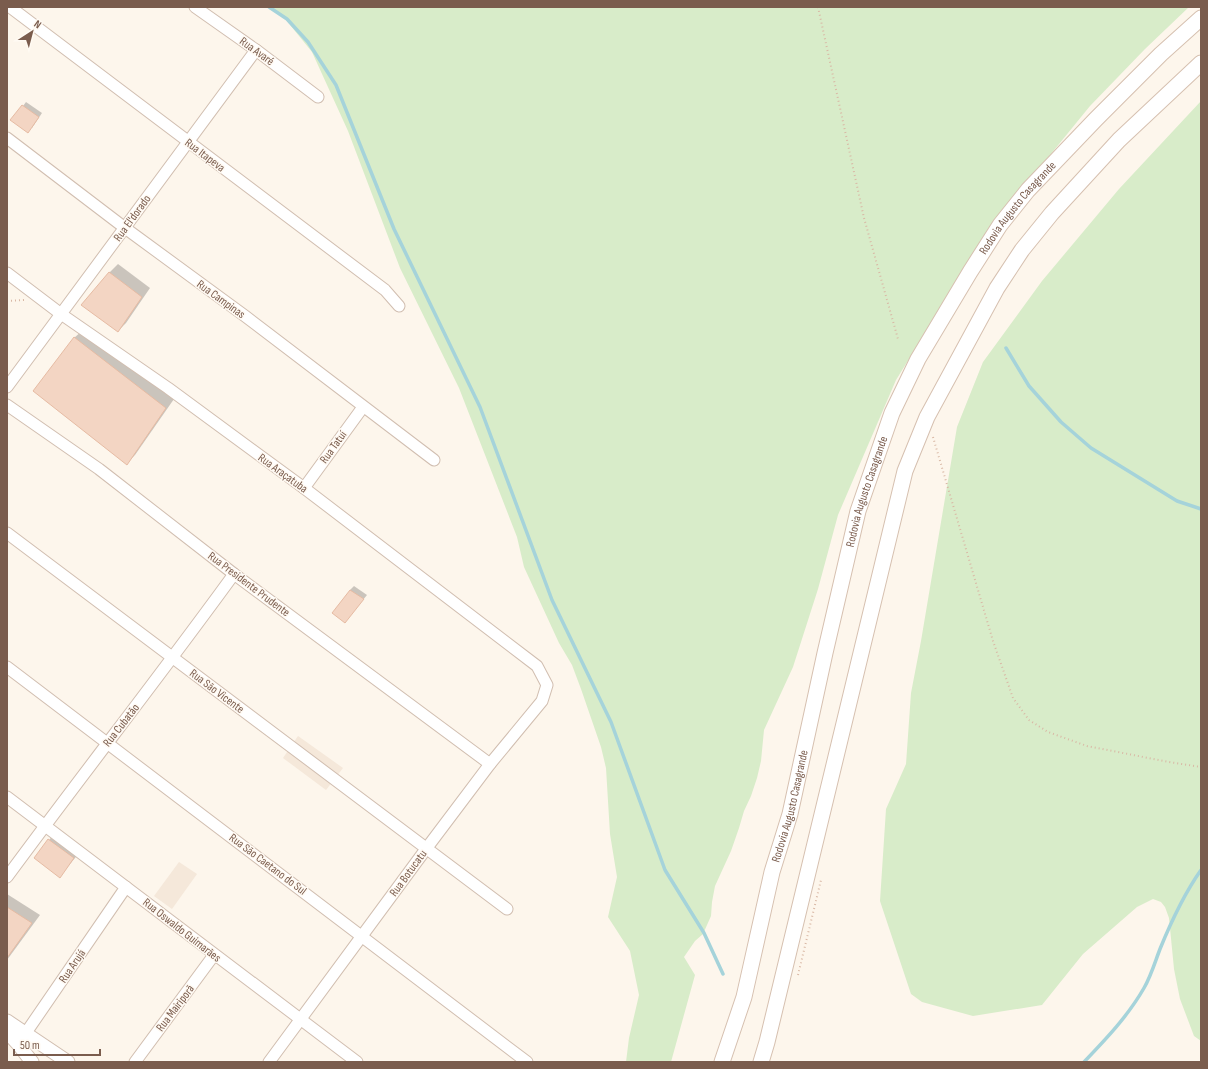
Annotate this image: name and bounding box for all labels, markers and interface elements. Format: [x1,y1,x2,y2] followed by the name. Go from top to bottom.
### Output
[12,12,52,52] north arrow
[31,17,44,31] text: N
[236,34,277,69] street label: Rua Avaré
[182,135,228,176] street label: Rua Itapeva
[976,158,1060,257] street label: Rodovia Augusto Casagrande
[110,192,154,245] street label: Rua El'dorado
[194,277,248,322] street label: Rua Campinas
[317,427,351,467] street label: Rua Tatuí
[843,434,891,549] street label: Rodovia Augusto Casagrande
[255,450,311,497] street label: Rua Araçatuba
[205,549,293,620] street label: Rua Presidente Prudente
[186,666,247,717] street label: Rua São Vicente
[100,701,143,750] street label: Rua Cubatão
[768,749,812,864] street label: Rodovia Augusto Casagrande
[226,830,309,898] street label: Rua São Caetano do Sul
[386,847,430,900] street label: Rua Botucatu
[140,895,224,966] street label: Rua Oswaldo Guimarães
[56,946,89,986] street label: Rua Arujá
[153,982,198,1035] street label: Rua Mairiporã
[14,1031,100,1057] scale bar
[20,1038,40,1053] text: 50 m

